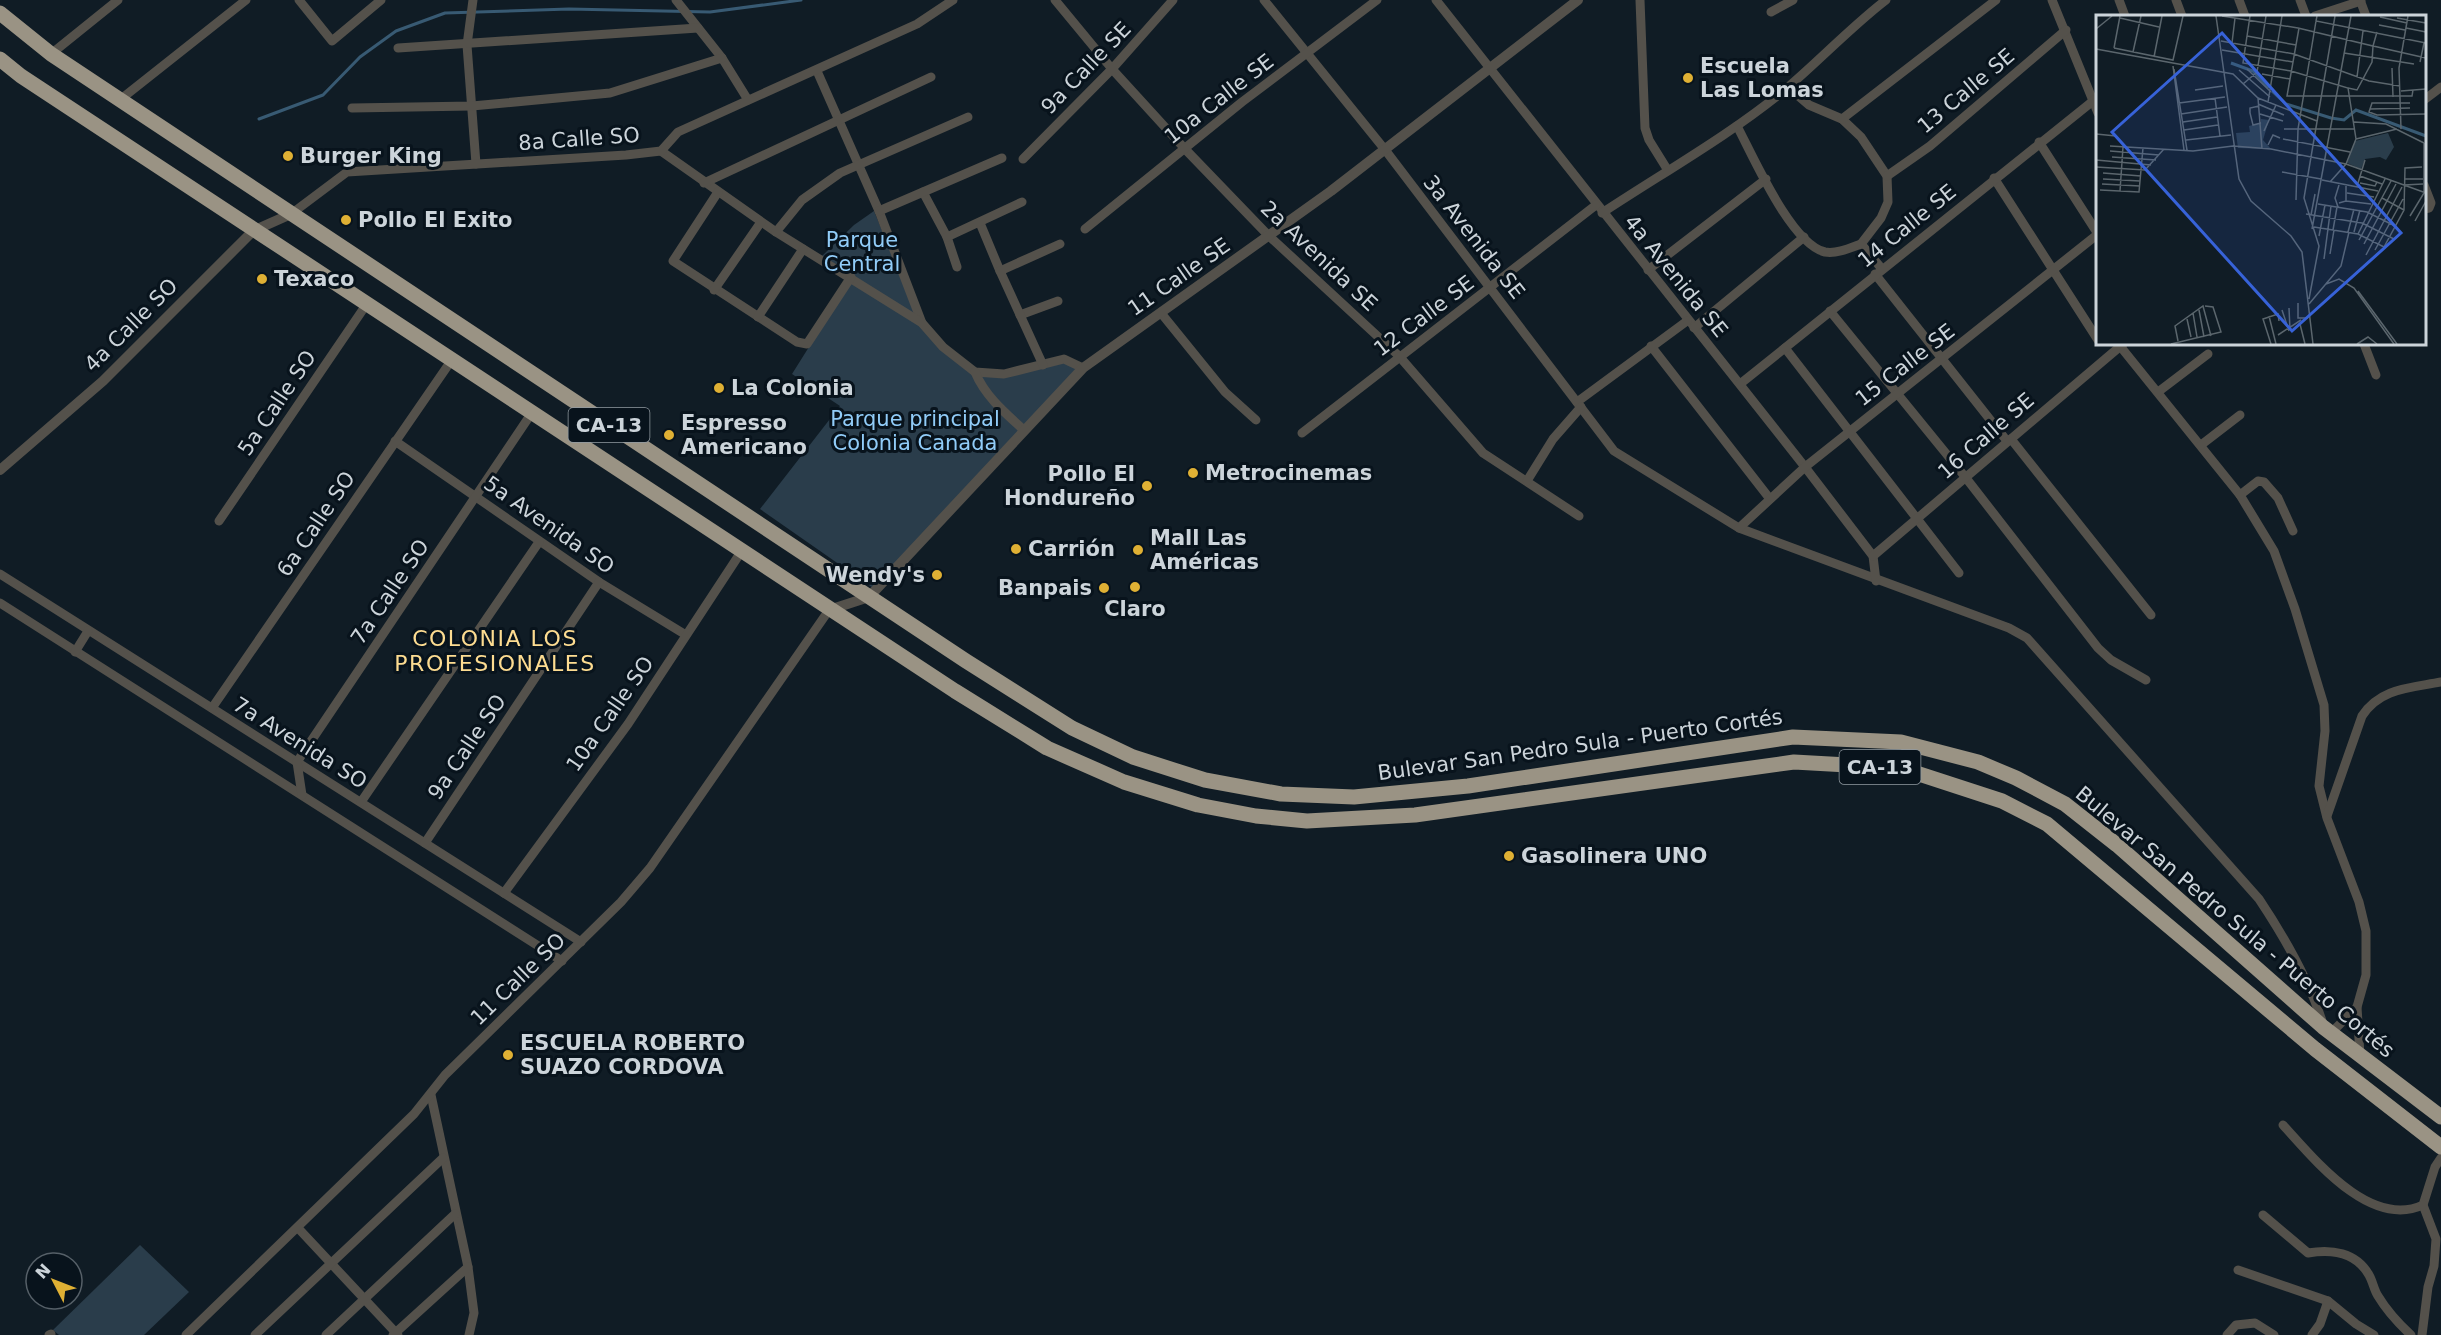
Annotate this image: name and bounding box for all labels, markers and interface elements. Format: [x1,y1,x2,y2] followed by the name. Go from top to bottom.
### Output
[2096,15,2426,345] inset map
[1036,17,1136,119] street label: 9a Calle SE
[1913,44,2019,138] street label: 13 Calle SE
[1160,49,1278,149] street label: 10a Calle SE
[1700,54,1824,102] place label: Escuela Las Lomas
[1681,71,1695,85] marker: Escuela Las Lomas
[518,123,640,155] street label: 8a Calle SO
[300,144,442,168] place label: Burger King
[281,149,295,163] marker: Burger King
[1418,171,1530,303] street label: 3a Avenida SE
[1853,179,1961,273] street label: 14 Calle SE
[1256,196,1382,316] street label: 2a Avenida SE
[358,208,512,232] place label: Pollo El Exito
[1619,210,1733,342] street label: 4a Avenida SE
[339,213,353,227] marker: Pollo El Exito
[824,228,900,276] park label: Parque Central
[1123,233,1235,321] street label: 11 Calle SE
[274,267,354,291] place label: Texaco
[1369,271,1479,361] street label: 12 Calle SE
[255,272,269,286] marker: Texaco
[80,274,182,376] street label: 4a Calle SO
[1851,319,1959,411] street label: 15 Calle SE
[233,346,321,460] street label: 5a Calle SO
[731,376,854,400] place label: La Colonia
[712,381,726,395] marker: La Colonia
[1933,388,2039,484] street label: 16 Calle SE
[830,407,1000,455] park label: Parque principal Colonia Canada
[568,408,650,442] road number: CA-13
[681,411,807,459] place label: Espresso Americano
[662,428,676,442] marker: Espresso Americano
[1205,461,1372,485] place label: Metrocinemas
[1004,462,1135,510] place label: Pollo El Hondureño
[1186,466,1200,480] marker: Metrocinemas
[272,467,360,581] street label: 6a Calle SO
[479,471,619,579] street label: 5a Avenida SO
[1140,479,1154,493] marker: Pollo El Hondureño
[1150,526,1259,574] place label: Mall Las Américas
[346,535,434,649] street label: 7a Calle SO
[1028,537,1115,561] place label: Carrión
[1009,542,1023,556] marker: Carrión
[1131,543,1145,557] marker: Mall Las Américas
[826,563,925,587] place label: Wendy's
[930,568,944,582] marker: Wendy's
[998,576,1092,600] place label: Banpais
[1128,580,1142,594] marker: Claro
[1097,581,1111,595] marker: Banpais
[1104,597,1166,621] place label: Claro
[394,626,596,676] district label: COLONIA LOS PROFESIONALES
[561,652,659,776] street label: 10a Calle SO
[423,690,511,804] street label: 9a Calle SO
[229,692,371,794] street label: 7a Avenida SO
[1376,705,1784,785] street label: Bulevar San Pedro Sula - Puerto Cortés
[1840,750,1920,784] road number: CA-13
[2071,782,2399,1062] street label: Bulevar San Pedro Sula - Puerto Cortés
[1521,844,1707,868] place label: Gasolinera UNO
[1502,849,1516,863] marker: Gasolinera UNO
[466,928,570,1030] street label: 11 Calle SO
[520,1031,745,1079] place label: ESCUELA ROBERTO SUAZO CORDOVA
[501,1048,515,1062] marker: ESCUELA ROBERTO SUAZO CORDOVA
[24,1251,84,1311] north arrow
[32,1260,55,1283] text: N

